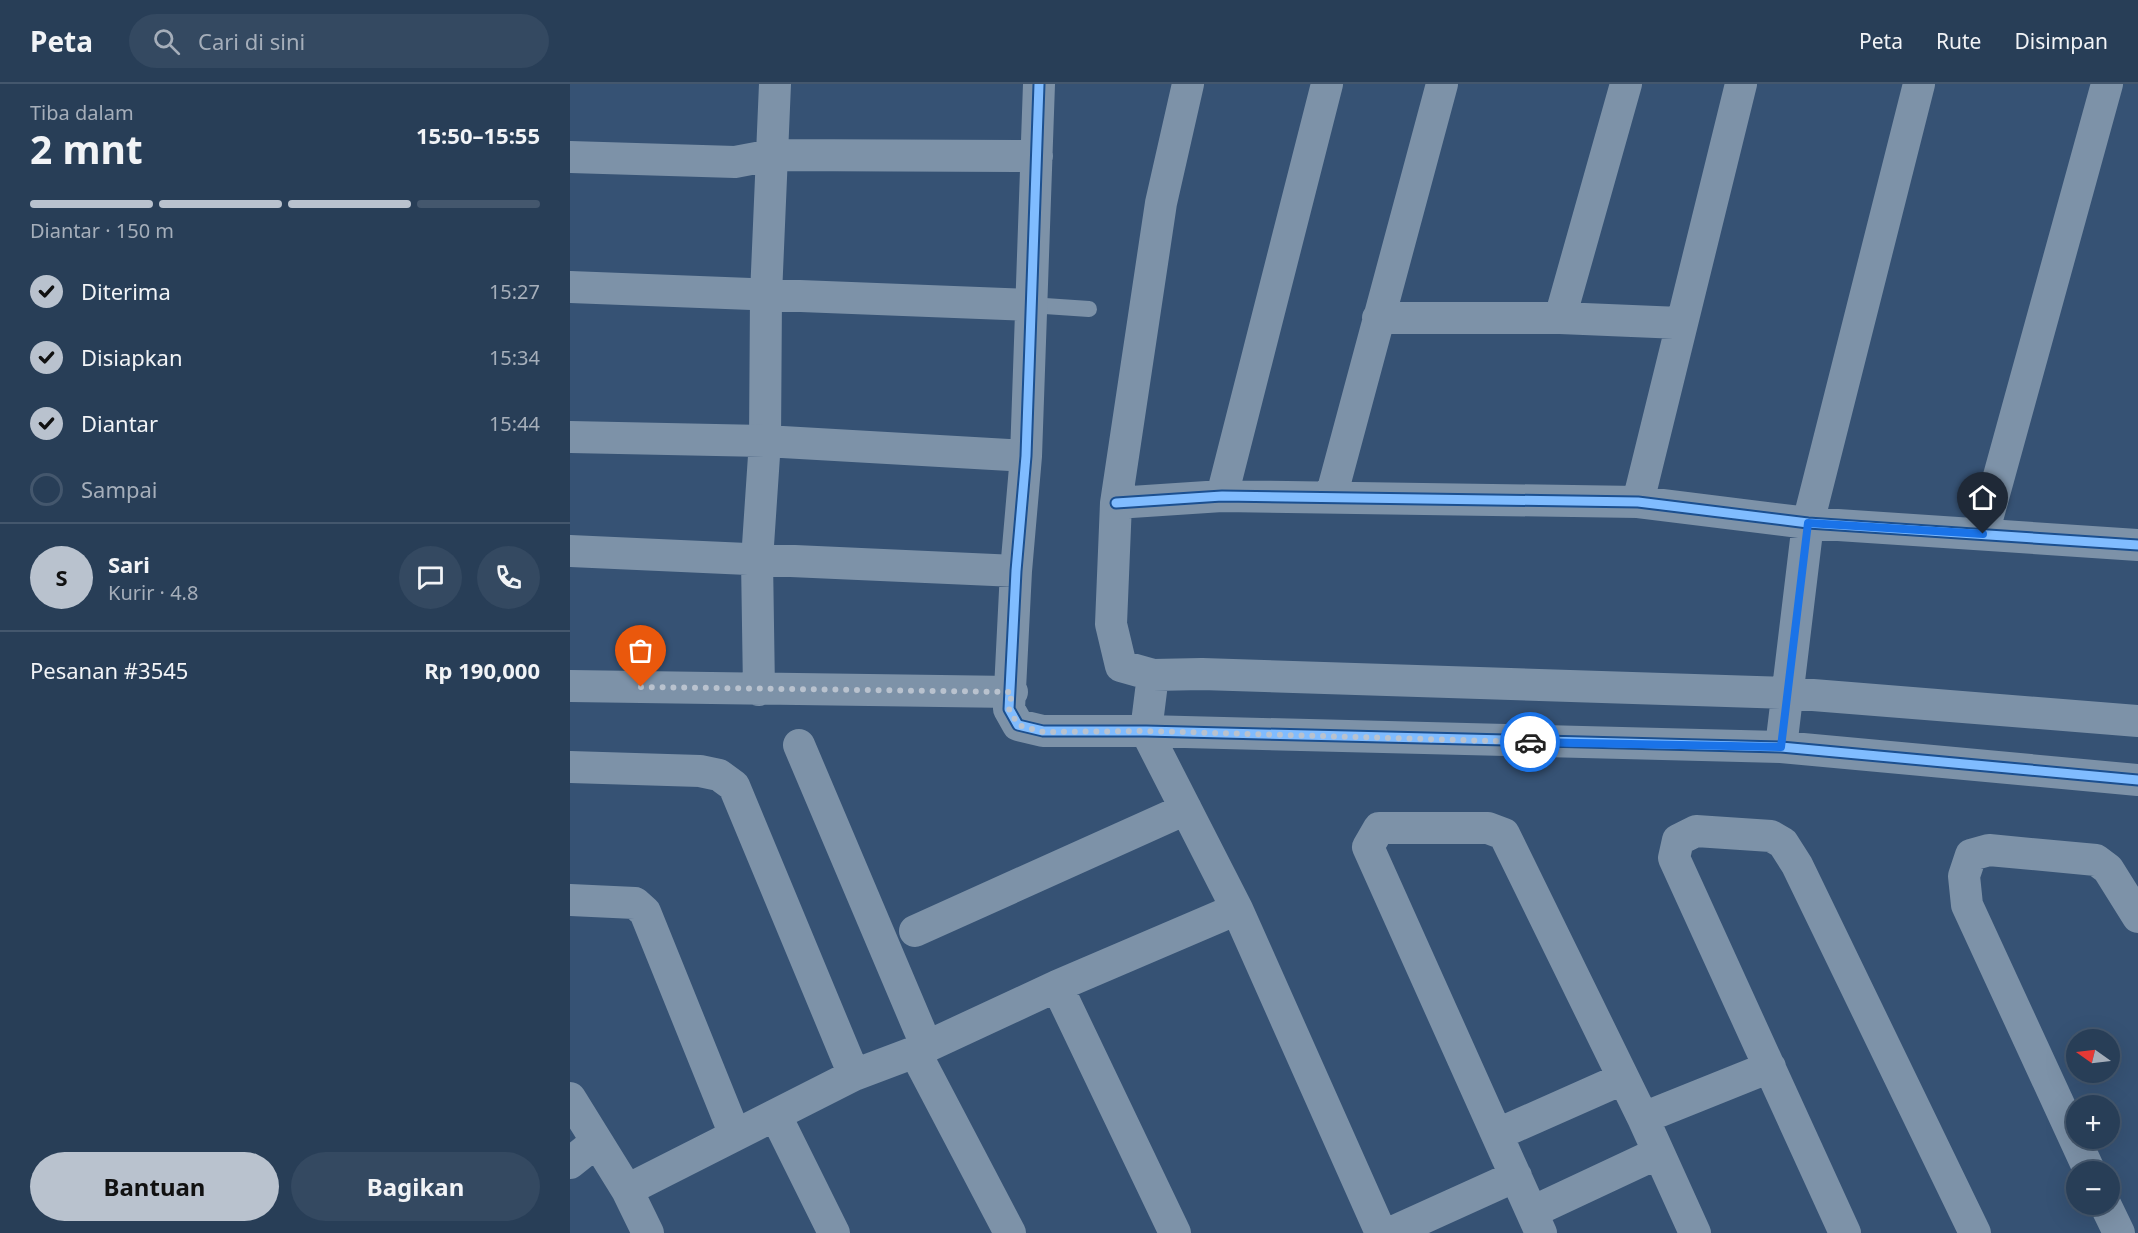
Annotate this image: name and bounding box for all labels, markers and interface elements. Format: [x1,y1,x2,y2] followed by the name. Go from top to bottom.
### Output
[129,14,549,68] search box
[30,22,93,60] text: Peta
[150,25,183,58] icon: search
[198,26,305,56] text: Cari di sini
[1859,27,1903,55] text: Peta
[1936,27,1981,55] text: Rute
[2014,27,2108,55] text: Disimpan
[30,99,134,126] text: Tiba dalam
[416,120,540,150] text: 15:50–15:55
[30,122,143,175] text: 2 mnt
[30,217,174,244] text: Diantar · 150 m
[30,275,63,308] icon: check
[81,276,171,306] text: Diterima
[489,278,540,305] text: 15:27
[30,341,63,374] icon: check
[81,342,183,372] text: Disiapkan
[489,344,540,371] text: 15:34
[30,407,63,440] icon: check
[81,408,158,438] text: Diantar
[489,410,540,437] text: 15:44
[1957,472,2008,534] pin
[81,474,158,504] text: Sampai
[1966,481,1999,514] icon: home
[399,546,462,609] button: chat
[477,546,540,609] button: phone
[108,549,150,579] text: Sari
[55,562,68,592] text: S
[108,579,198,606] text: Kurir · 4.8
[615,625,666,687] pin
[624,634,657,667] icon: bag
[30,655,188,685] text: Pesanan #3545
[424,655,540,685] text: Rp 190,000
[1500,712,1560,772] courier
[1514,726,1547,759] icon: car
[2066,1029,2120,1083] north arrow
[2066,1029,2120,1215] map controls
[2066,1095,2120,1149] button: +
[30,1152,279,1221] button: Bantuan
[291,1152,540,1221] button: Bagikan
[2066,1161,2120,1215] button: −

